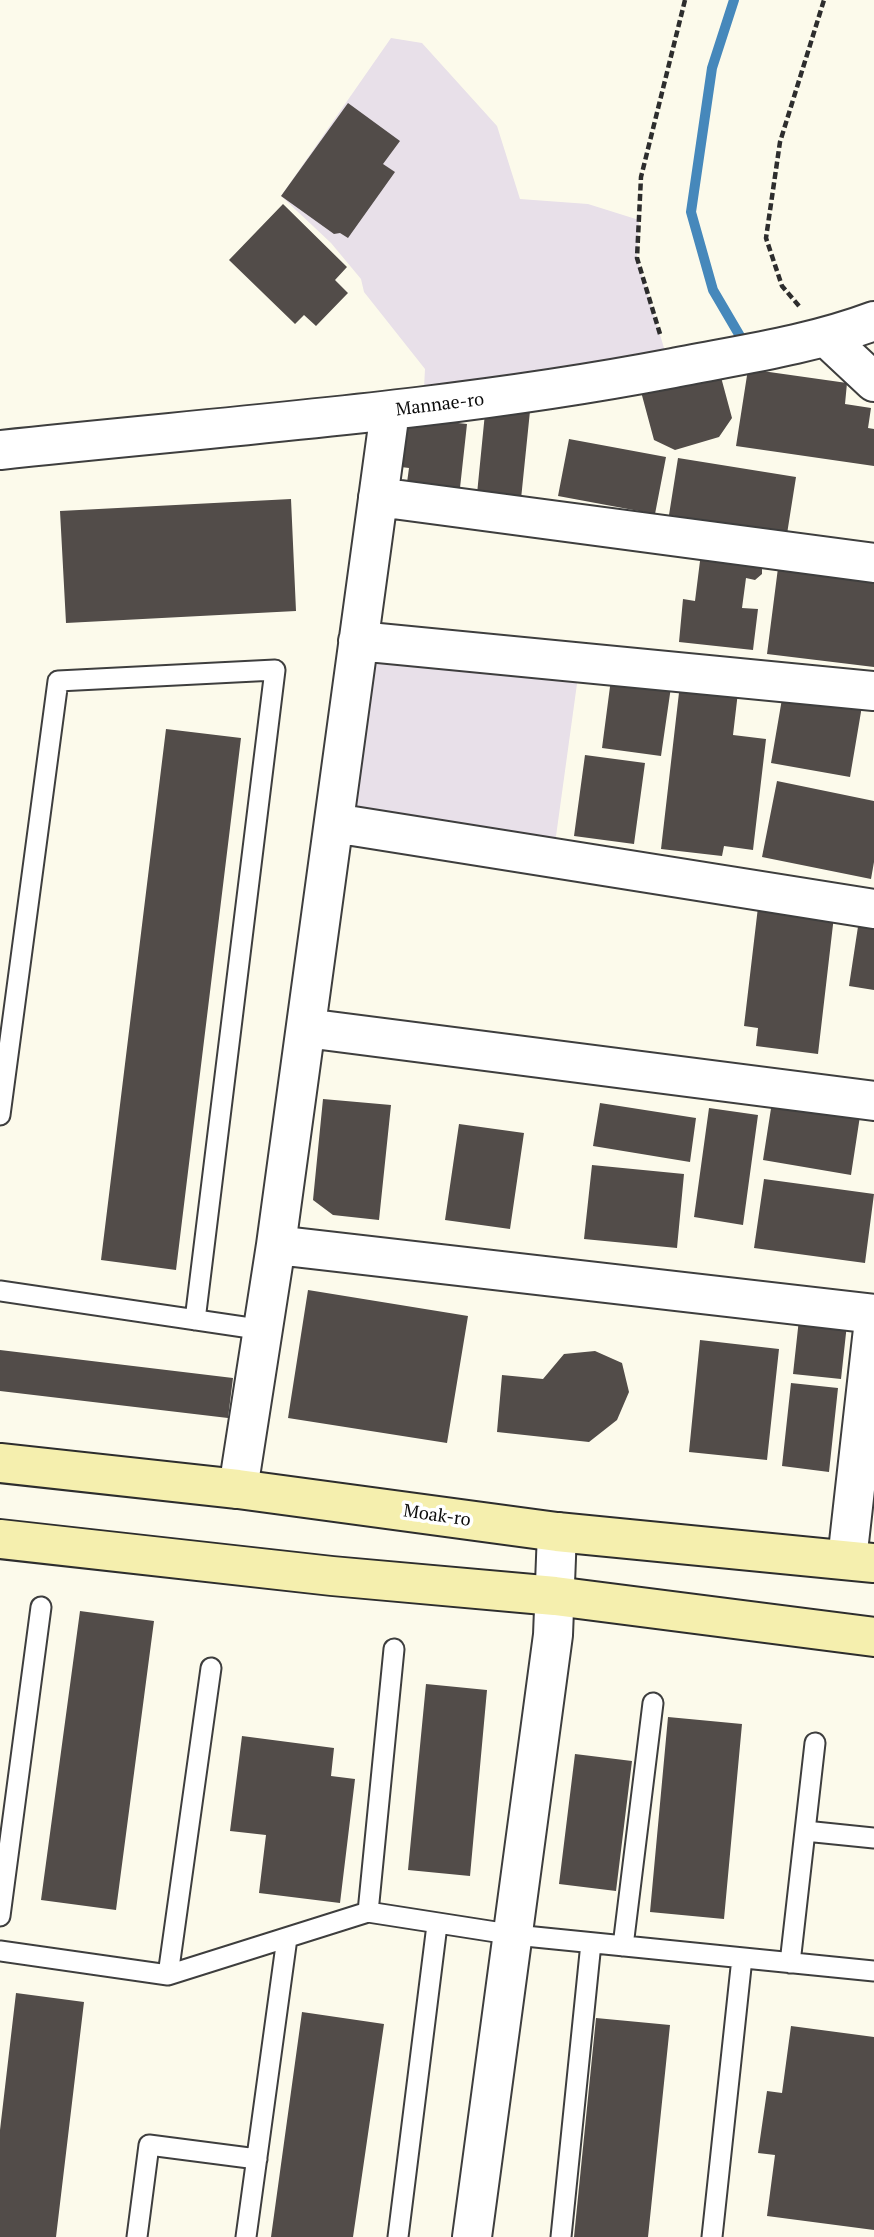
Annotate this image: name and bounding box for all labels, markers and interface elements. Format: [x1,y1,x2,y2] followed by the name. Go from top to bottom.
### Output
[395,389,485,421] street label: Mannae-ro
[402,1501,472,1531] street label: Moak-ro

